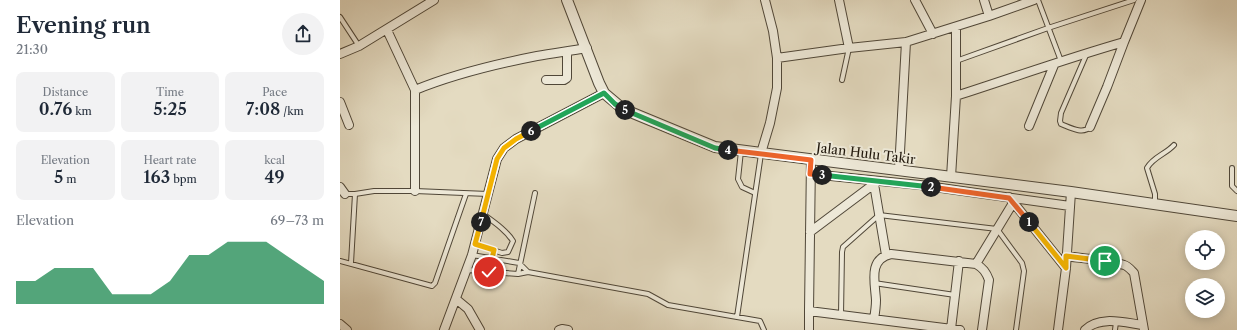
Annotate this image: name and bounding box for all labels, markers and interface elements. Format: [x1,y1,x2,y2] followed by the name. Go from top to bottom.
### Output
[16,12,151,39] text: Evening run
[282,13,324,55] button: share
[16,41,48,57] text: 21:30
[43,85,88,99] text: Distance
[156,85,184,99] text: Time
[262,85,287,99] text: Pace
[39,99,72,119] text: 0.76
[153,99,187,119] text: 5:25
[245,99,280,119] text: 7:08
[615,100,635,120] pin: 5
[622,103,628,117] text: 5
[72,104,92,118] text: km
[280,104,304,118] text: /km
[521,121,541,141] pin: 6
[528,124,534,138] text: 6
[813,139,917,167] street label: Jalan Hulu Takir
[718,140,738,160] pin: 4
[725,143,731,157] text: 4
[41,153,90,167] text: Elevation
[143,153,197,167] text: Heart rate
[264,153,285,167] text: kcal
[812,165,832,185] pin: 3
[54,167,63,187] text: 5
[143,167,170,187] text: 163
[265,167,285,187] text: 49
[819,168,825,182] text: 3
[63,172,77,186] text: m
[170,172,197,186] text: bpm
[921,177,941,197] pin: 2
[928,180,934,194] text: 2
[16,212,74,228] text: Elevation
[270,212,324,228] text: 69–73 m
[471,212,491,232] pin: 7
[1019,212,1039,232] pin: 1
[478,215,484,229] text: 7
[1027,215,1031,229] text: 1
[1185,230,1225,318] map controls
[1185,230,1225,270] button: locate
[1088,244,1122,278] pin
[1094,250,1116,272] icon: arrive
[472,255,506,289] pin
[478,261,500,283] icon: check
[1185,278,1225,318] button: layers

